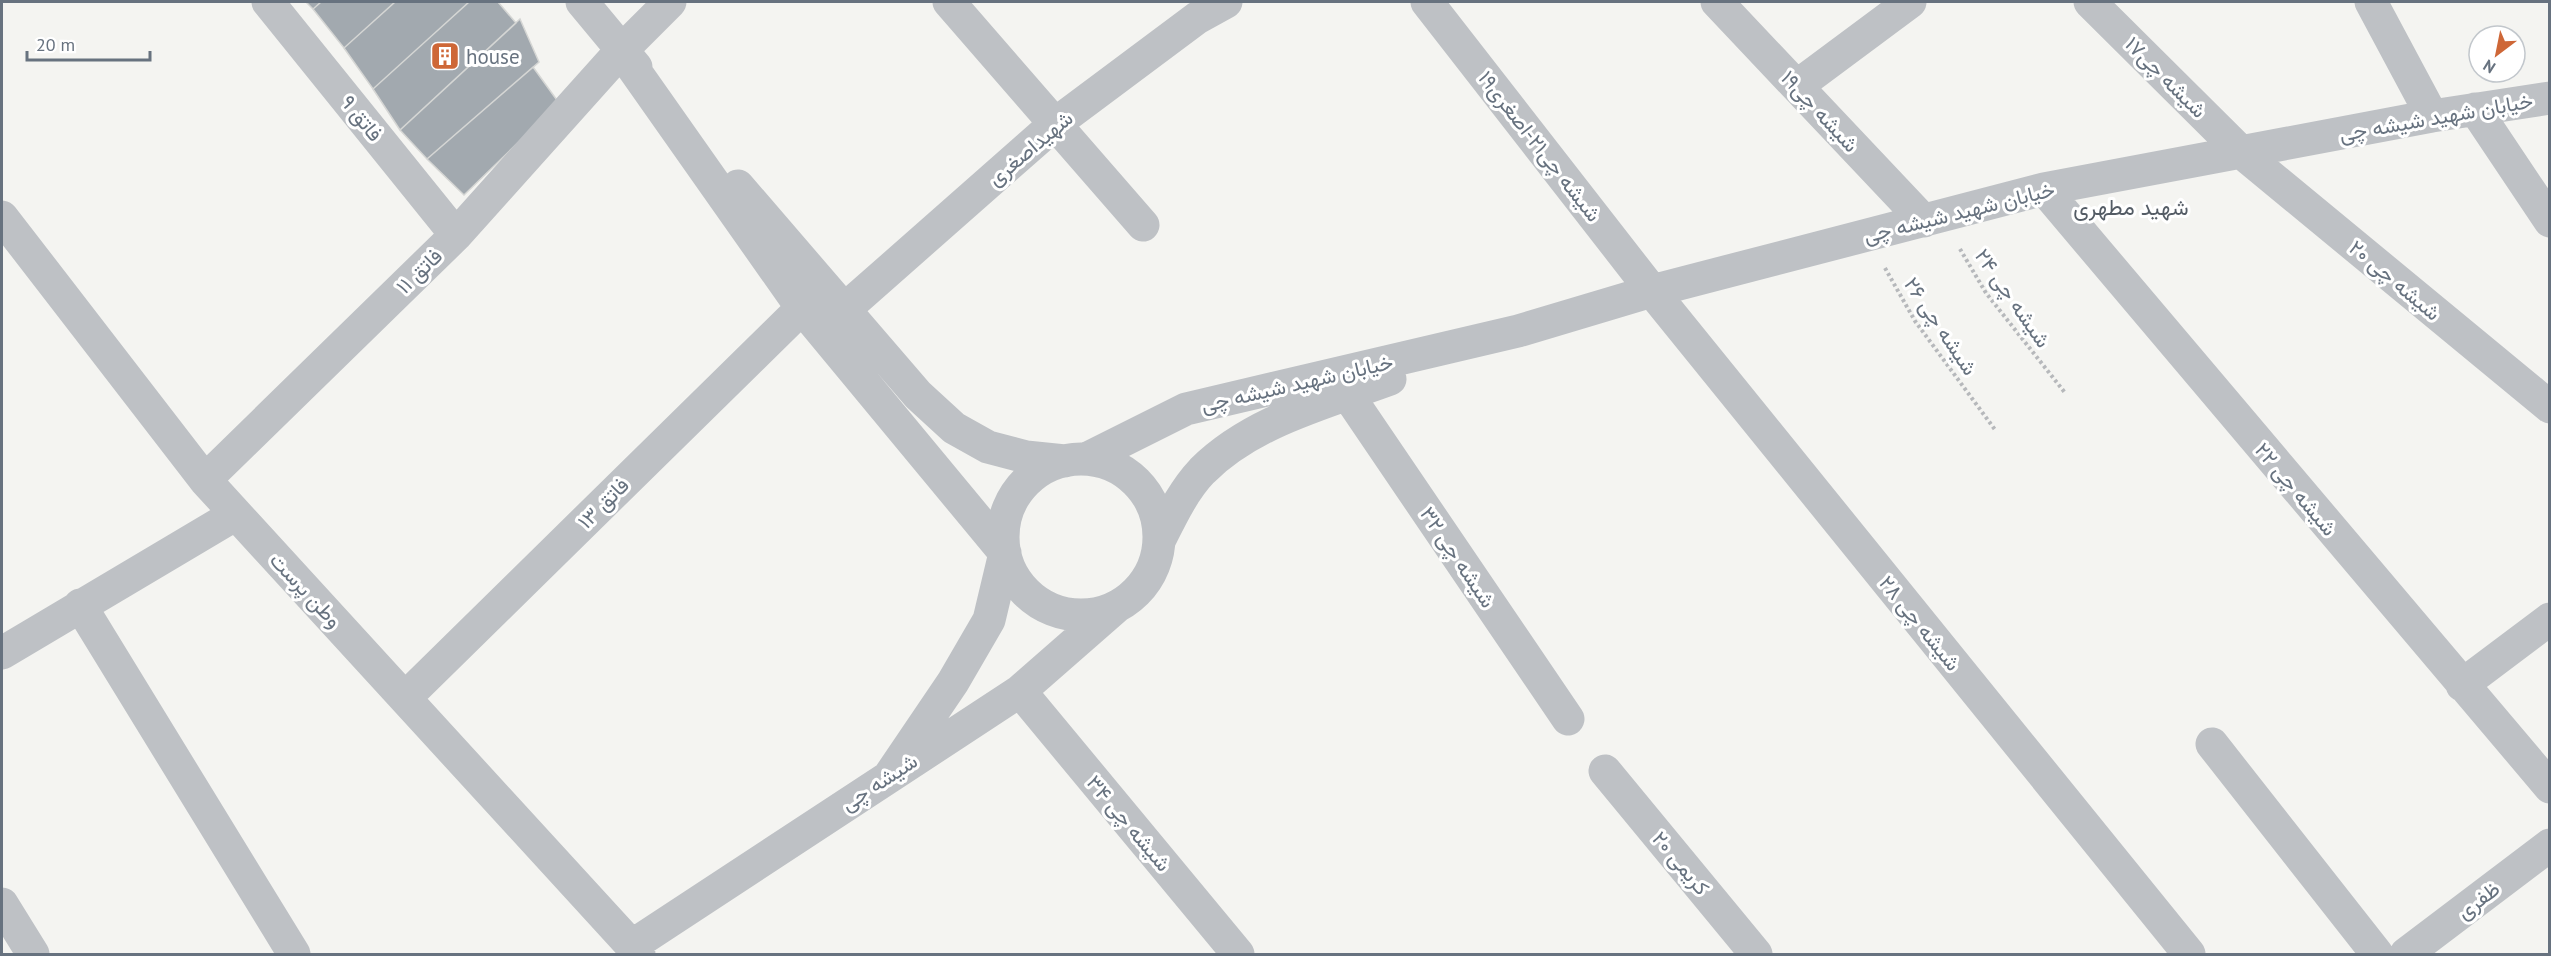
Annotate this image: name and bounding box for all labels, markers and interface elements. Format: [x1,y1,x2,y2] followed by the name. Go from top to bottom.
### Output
[27,24,150,62] scale bar
[2467,24,2527,84] north arrow
[2119,30,2213,124] street label: شیشه چی۱۷
[36,33,75,56] text: 20 m
[429,40,461,72] building icon: house
[466,43,520,70] place label: house
[2479,55,2499,78] text: N
[1775,64,1865,158] street label: شیشه چی۱۹
[1472,65,1607,228] street label: شیشه چی۲۱-اصغری۱۹
[2337,87,2535,148] street label: خیابان شهید شیشه چی
[335,89,389,147] street label: فاتق ۹
[982,104,1078,192] street label: شهیداصغری
[1861,175,2058,250] street label: خیابان شهید شیشه چی
[2073,193,2189,221] district label: شهید مطهری
[2343,234,2446,327] street label: شیشه چی ۲۰
[390,242,448,300] street label: فاتق ۱۱
[1968,243,2057,353] street label: شیشه چی ۲۴
[1897,272,1984,381] street label: شیشه چی ۲۶
[1198,348,1396,419] street label: خیابان شهید شیشه چی
[2248,437,2343,542] street label: شیشه چی ۲۲
[572,472,634,534] street label: فاتق ۱۳
[1413,501,1502,613] street label: شیشه چی ۳۲
[263,547,348,634] street label: وطن پرست
[1873,570,1967,677] street label: شیشه چی ۲۸
[836,747,923,818] street label: شیشه چی
[1080,769,1177,877] street label: شیشه چی ۳۴
[1646,825,1716,901] street label: کریمی ۲۰
[2451,875,2505,925] street label: ظفری

